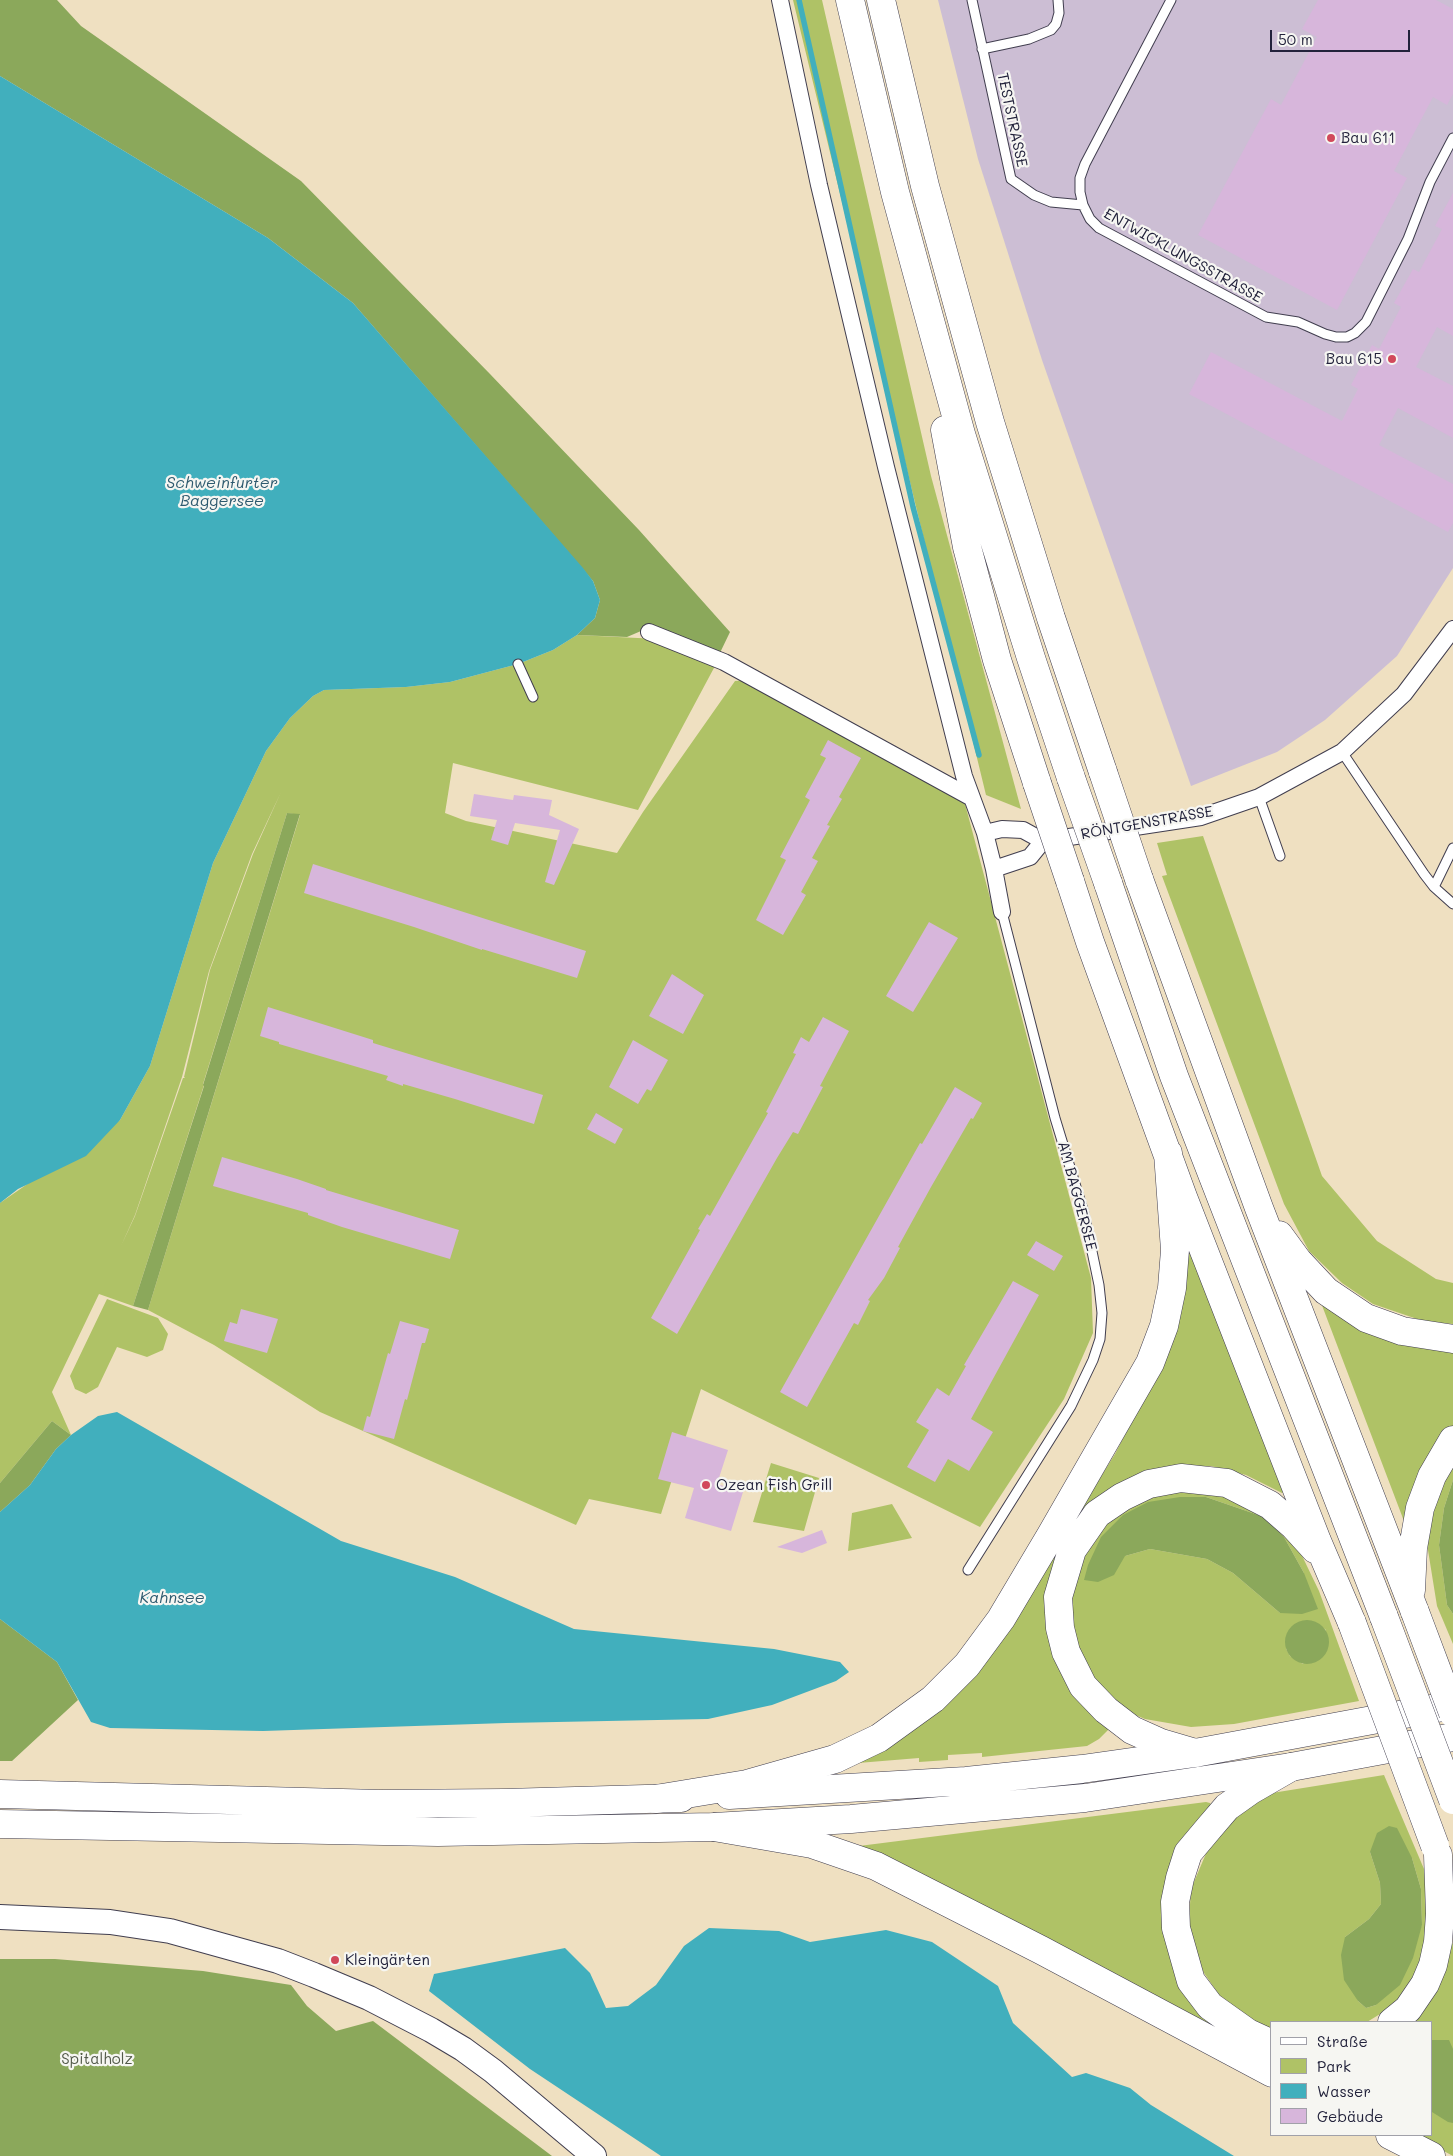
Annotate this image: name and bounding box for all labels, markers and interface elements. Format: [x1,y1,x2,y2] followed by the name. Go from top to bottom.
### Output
[1273,20,1413,52] scale bar
[1278,29,1313,49] text: 50 m
[993,71,1031,169] street label: TESTSTRASSE
[1341,129,1395,147] place label: Bau 611
[1325,132,1337,144] marker: Bau 611
[1101,205,1265,307] street label: ENTWICKLUNGSSTRASSE
[1326,350,1382,368] place label: Bau 615
[1386,353,1398,365] marker: Bau 615
[166,473,278,511] water label: Schweinfurter Baggersee
[1079,803,1215,843] street label: RÖNTGENSTRASSE
[1054,1139,1100,1253] street label: AM BAGGERSEE
[716,1476,832,1494] place label: Ozean Fish Grill
[700,1479,712,1491] marker: Ozean Fish Grill
[139,1588,205,1608] water label: Kahnsee
[345,1951,430,1969] place label: Kleingärten
[329,1954,341,1966] marker: Kleingärten
[1270,2021,1433,2136] legend
[1317,2031,1368,2051] text: Straße
[61,2050,133,2068] park label: Spitalholz
[1317,2056,1351,2076] text: Park
[1317,2081,1371,2101] text: Wasser
[1317,2106,1383,2126] text: Gebäude

